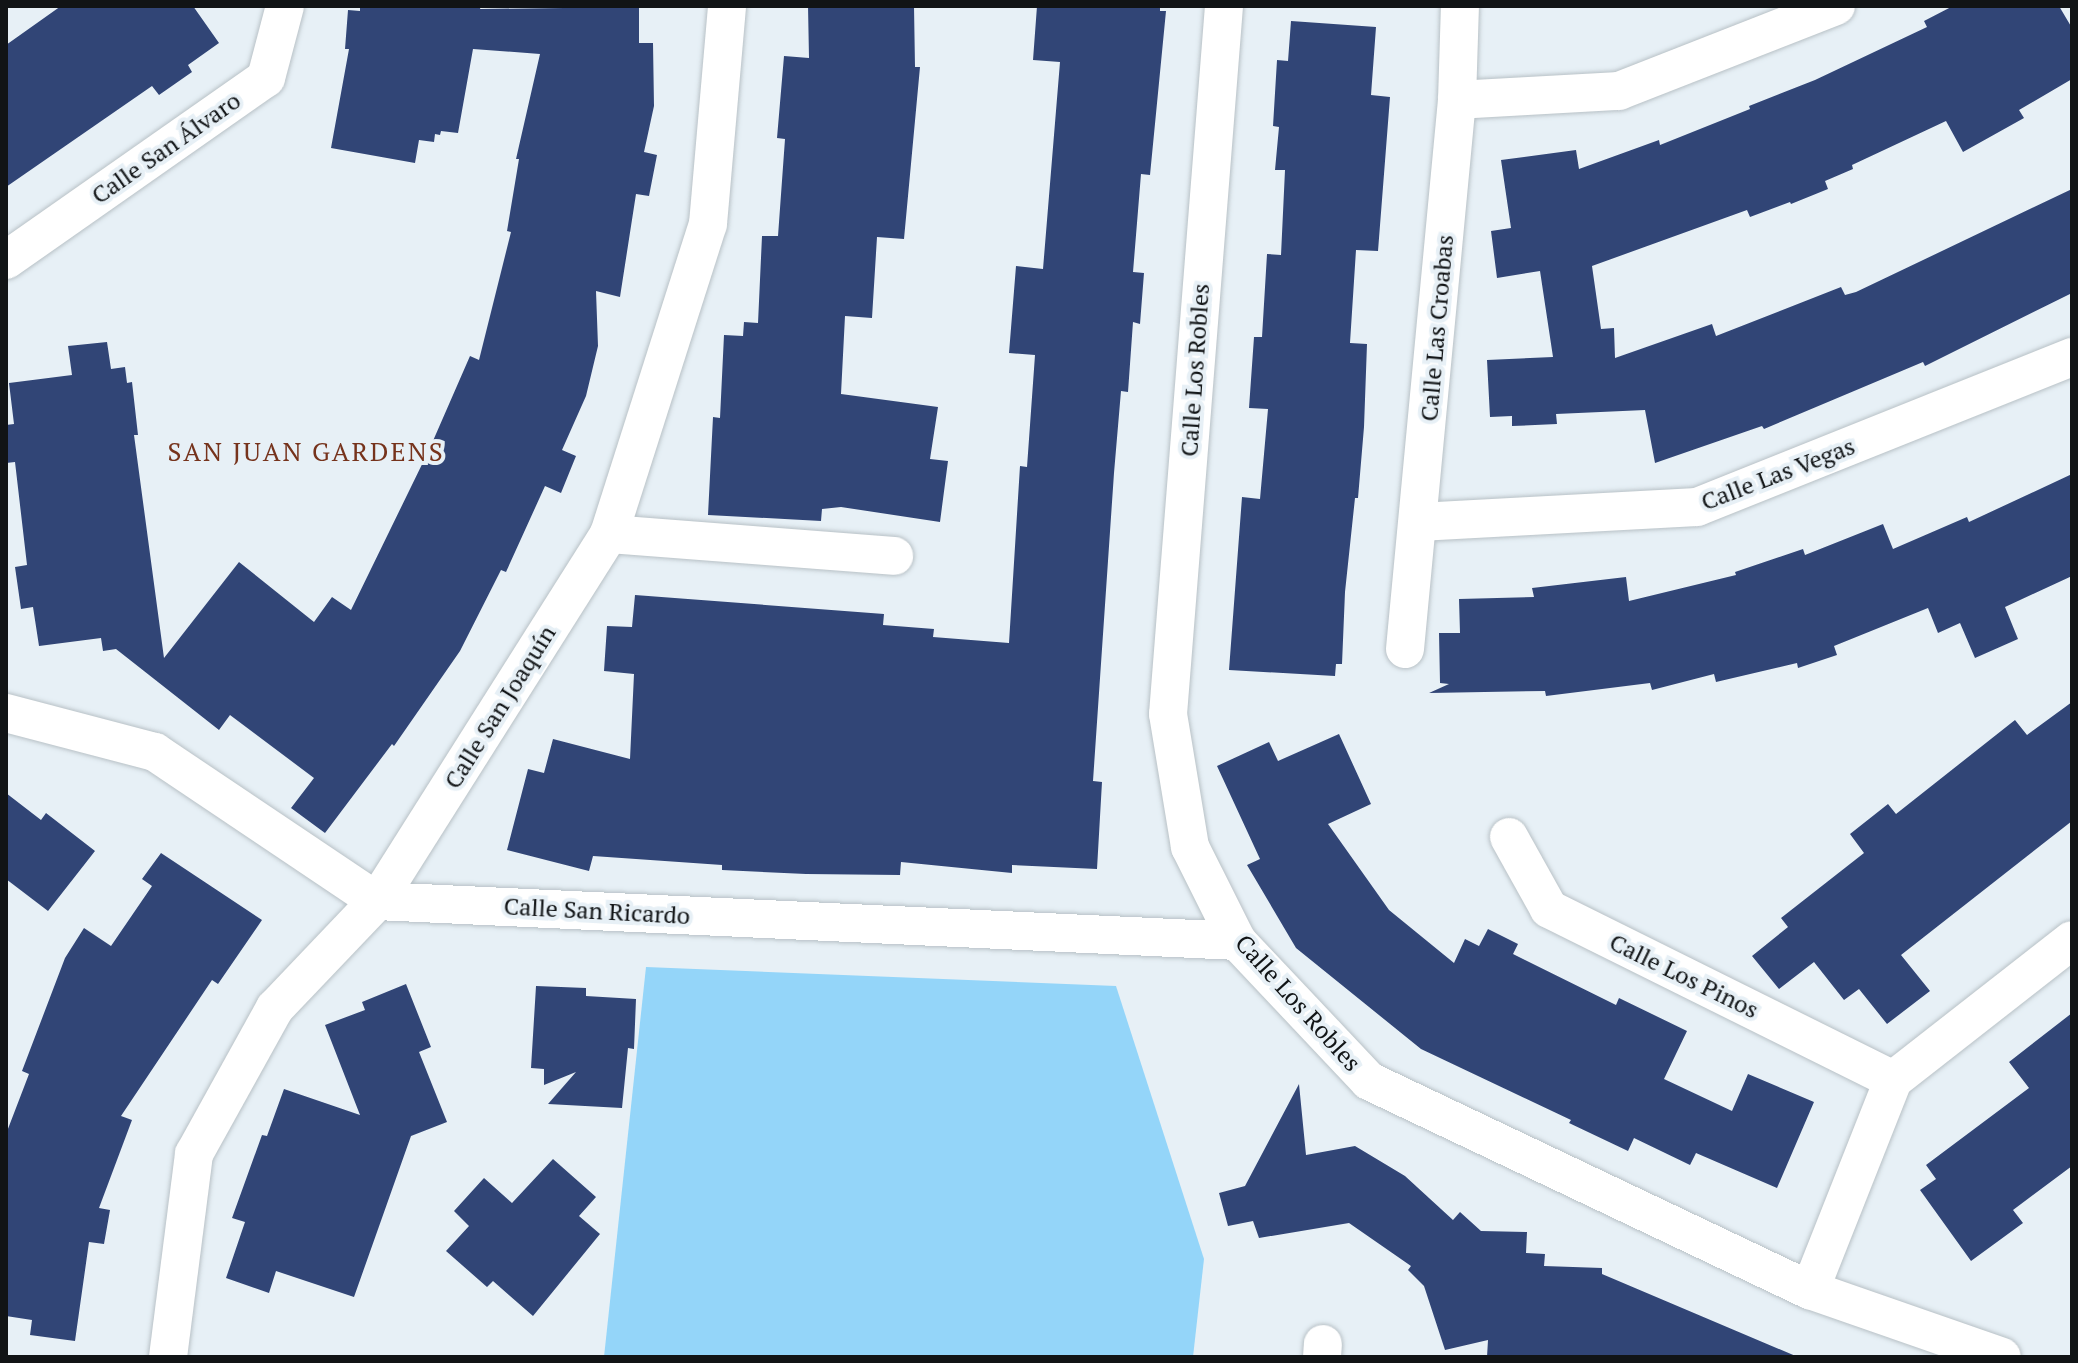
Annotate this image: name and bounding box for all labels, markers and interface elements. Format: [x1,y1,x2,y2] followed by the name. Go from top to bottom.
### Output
[86,86,246,210] street label: Calle San Álvaro
[1415,234,1459,422] street label: Calle Las Croabas
[1175,282,1215,458] street label: Calle Los Robles
[1697,431,1859,517] street label: Calle Las Vegas
[167,436,445,468] district label: SAN JUAN GARDENS
[438,620,562,794] street label: Calle San Joaquín
[503,892,691,930] street label: Calle San Ricardo
[1605,928,1763,1024] street label: Calle Los Pinos
[1229,929,1367,1077] street label: Calle Los Robles

